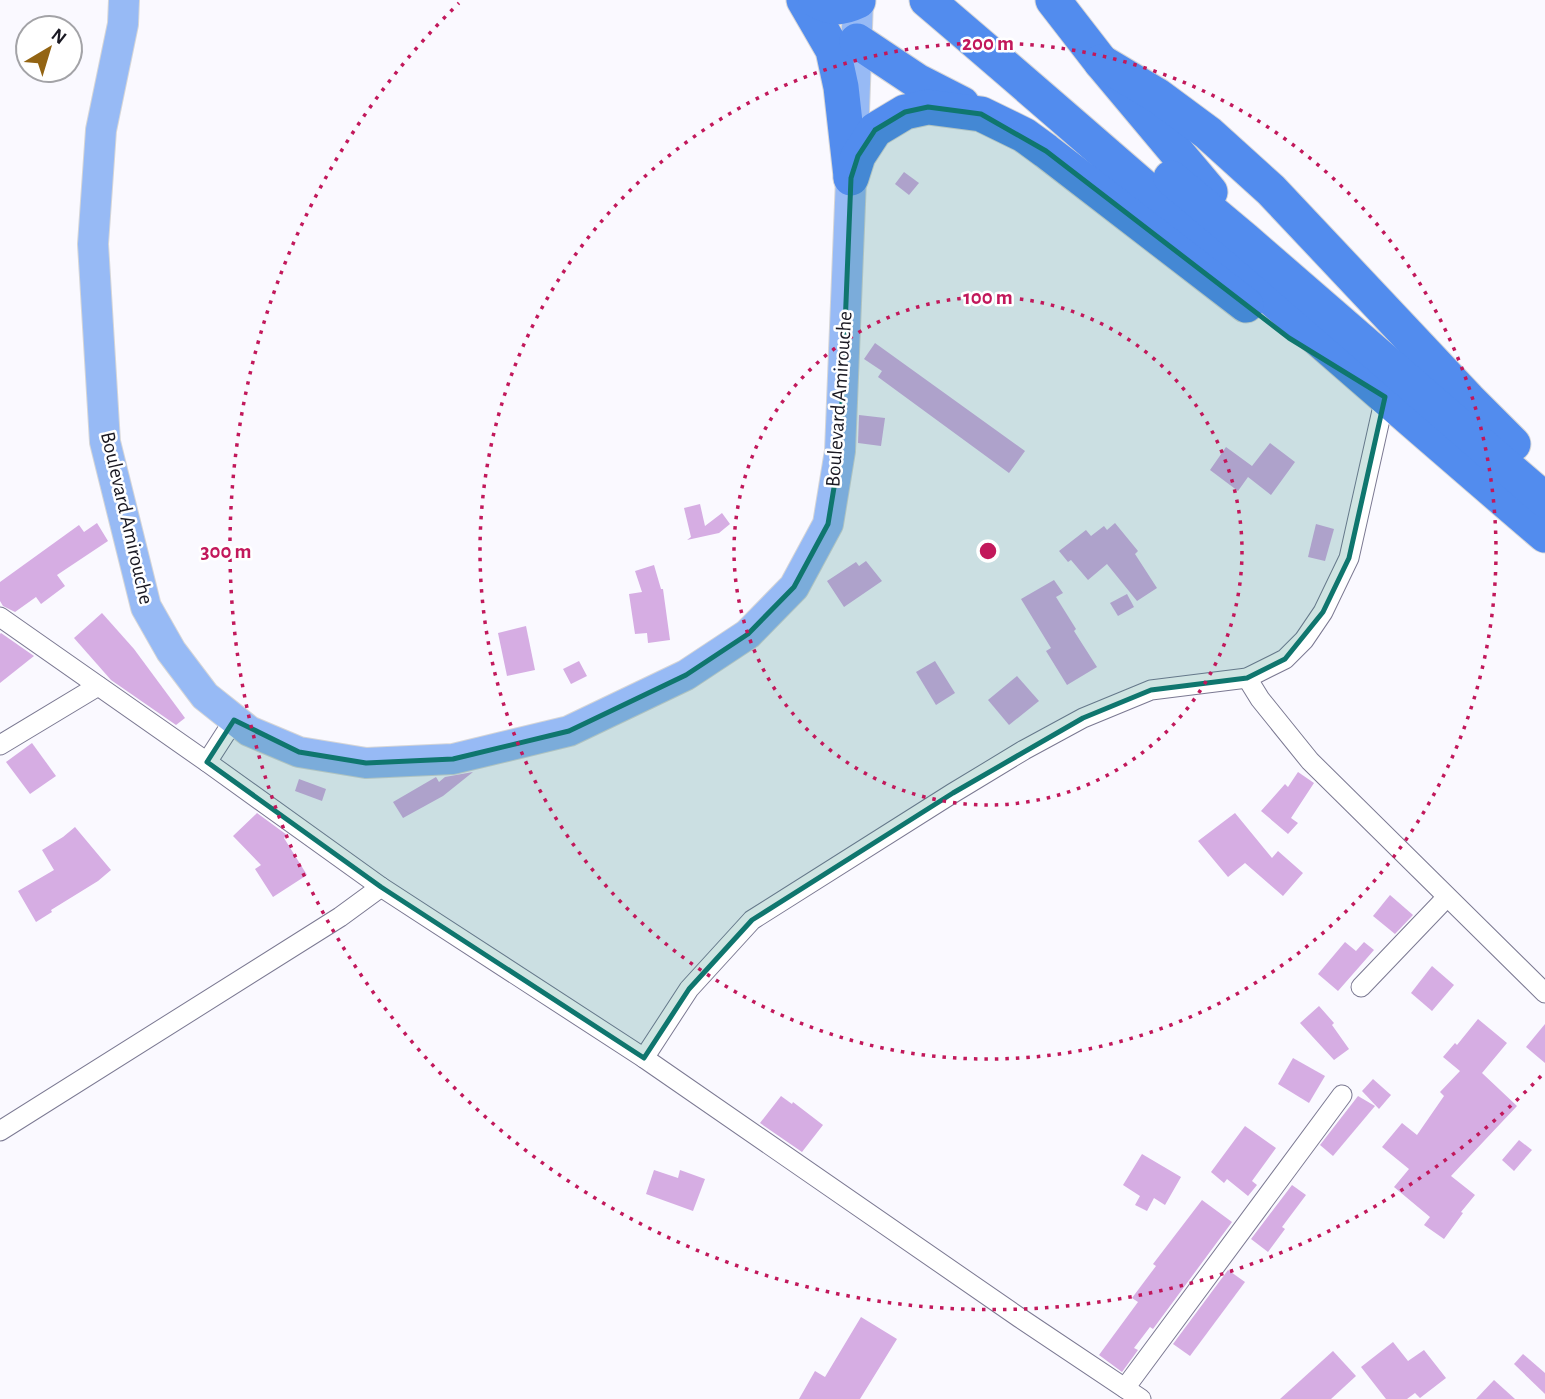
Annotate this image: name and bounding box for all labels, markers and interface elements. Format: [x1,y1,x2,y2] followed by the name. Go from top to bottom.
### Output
[14,14,84,84] north arrow
[47,25,70,48] text: N
[962,33,1014,54] text: 200 m
[963,287,1013,308] text: 100 m
[822,310,856,488] street label: Boulevard Amirouche
[97,430,157,606] street label: Boulevard Amirouche
[976,539,1000,563] centre of rings
[200,541,252,562] text: 300 m

